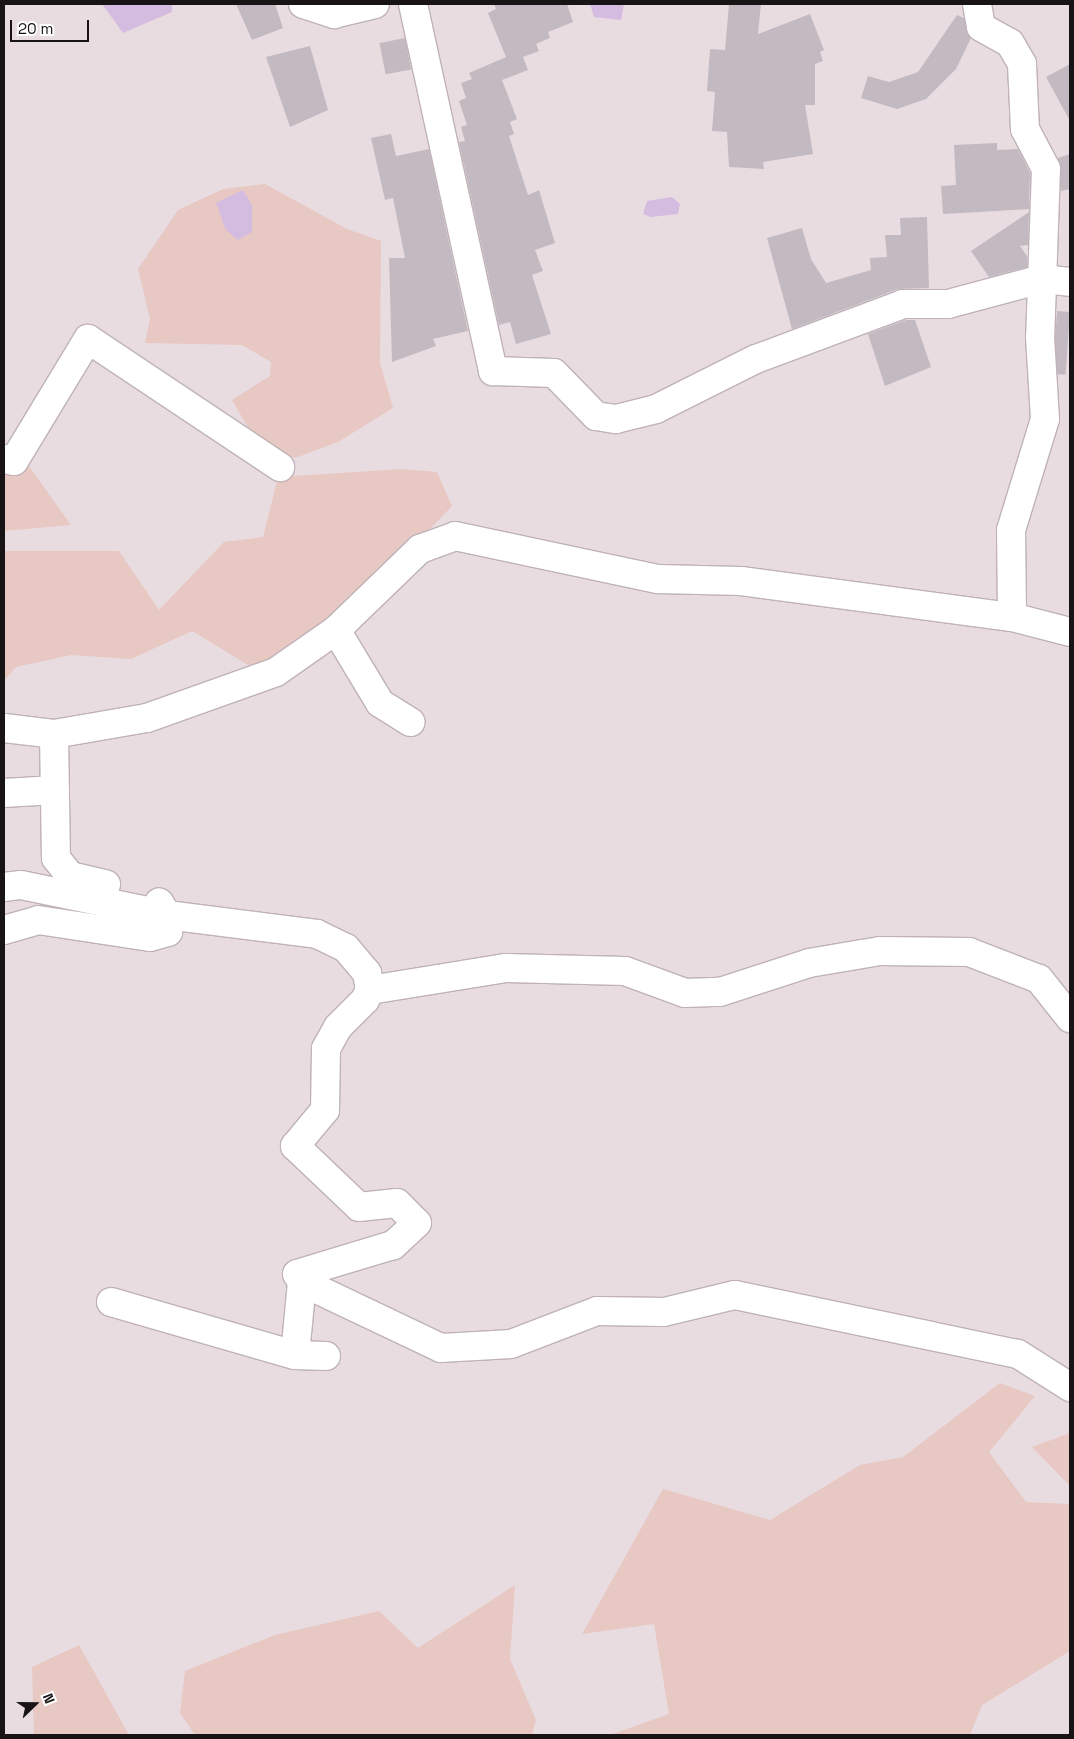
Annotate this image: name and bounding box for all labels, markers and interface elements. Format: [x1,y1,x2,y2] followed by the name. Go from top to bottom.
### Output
[12,10,91,42] scale bar
[18,19,53,38] text: 20 m
[10,1679,60,1729] north arrow
[39,1691,59,1706] text: N

